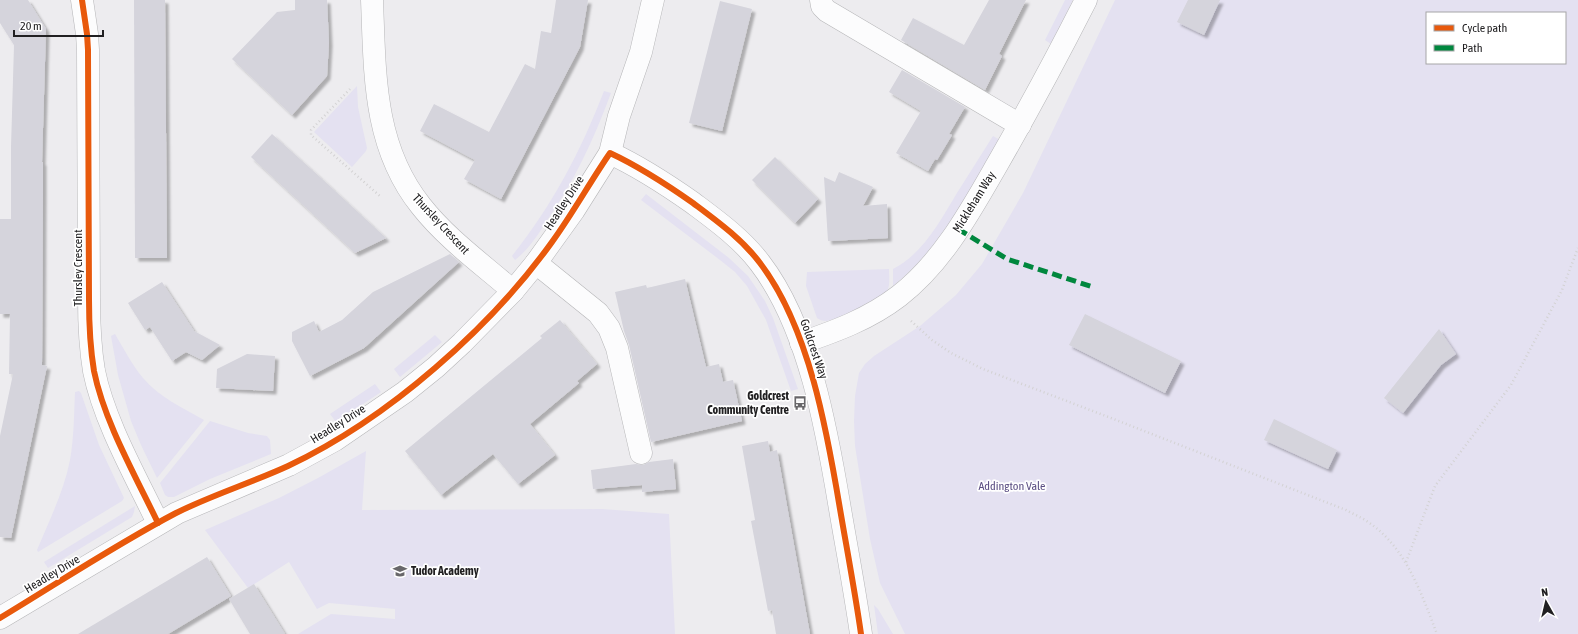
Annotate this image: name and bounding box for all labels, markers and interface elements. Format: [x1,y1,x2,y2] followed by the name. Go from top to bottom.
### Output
[14,12,103,38] scale bar
[1426,12,1566,64] legend
[20,19,42,33] text: 20 m
[1462,21,1507,35] text: Cycle path
[1462,41,1483,55] text: Path
[950,169,998,235] street label: Mickleham Way
[541,173,587,233] street label: Headley Drive
[410,191,473,257] street label: Thursley Crescent
[71,229,85,307] street label: Thursley Crescent
[797,317,831,381] street label: Goldcrest Way
[707,389,790,417] place label: Goldcrest Community Centre
[792,395,808,411] bus stop icon: Goldcrest Community Centre
[308,402,368,446] street label: Headley Drive
[978,479,1046,493] park label: Addington Vale
[22,552,82,596] street label: Headley Drive
[392,563,408,579] school or university icon: Tudor Academy
[411,564,479,578] place label: Tudor Academy
[1526,582,1566,622] north arrow
[1541,586,1549,598] text: N

